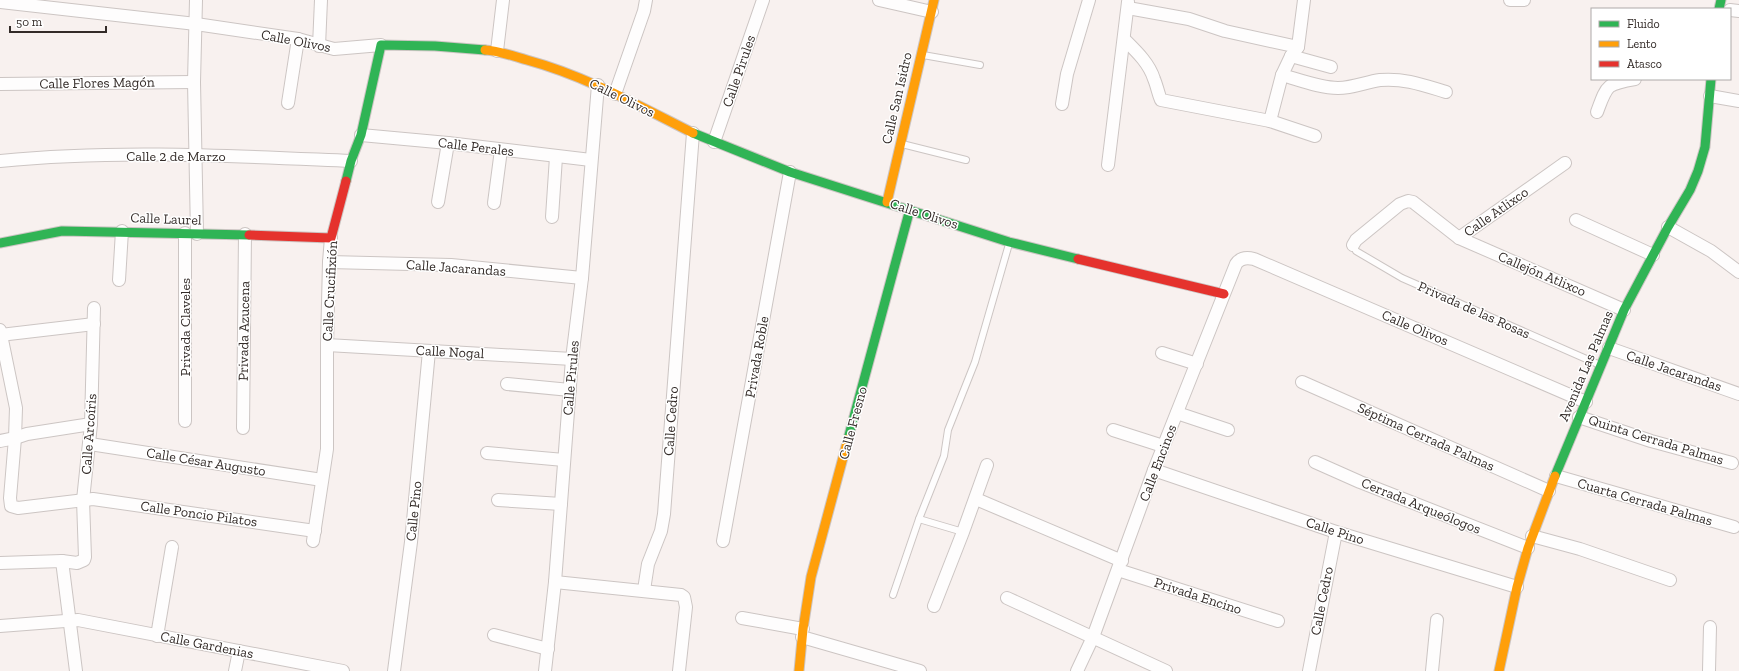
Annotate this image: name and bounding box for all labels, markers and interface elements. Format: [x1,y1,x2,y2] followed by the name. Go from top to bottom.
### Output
[10,8,106,34] scale bar
[1591,8,1731,80] legend
[16,15,43,29] text: 50 m
[1627,17,1660,31] text: Fluido
[260,26,332,56] street label: Calle Olivos
[719,33,759,109] street label: Calle Pirules
[1627,37,1657,51] text: Lento
[878,50,916,146] street label: Calle San Isidro
[1627,57,1662,71] text: Atasco
[39,73,155,93] street label: Calle Flores Magón
[586,75,658,121] street label: Calle Olivos
[437,134,515,160] street label: Calle Perales
[126,148,226,165] street label: Calle 2 de Marzo
[1460,184,1532,240] street label: Calle Atlixco
[888,195,960,233] street label: Calle Olivos
[130,209,202,229] street label: Calle Laurel
[319,240,341,342] street label: Calle Crucifixión
[1496,248,1588,300] street label: Callejón Atlixco
[406,256,506,280] street label: Calle Jacarandas
[177,278,194,376] street label: Privada Claveles
[1415,278,1533,342] street label: Privada de las Rosas
[235,281,253,381] street label: Privada Azucena
[1379,306,1451,350] street label: Calle Olivos
[1555,308,1617,424] street label: Avenida Las Palmas
[741,314,773,399] street label: Privada Roble
[559,340,583,416] street label: Calle Pirules
[415,342,485,362] street label: Calle Nogal
[1624,347,1724,395] street label: Calle Jacarandas
[835,385,871,461] street label: Calle Fresno
[660,386,682,456] street label: Calle Cedro
[78,393,100,475] street label: Calle Arcoíris
[1355,399,1497,475] street label: Séptima Cerrada Palmas
[1586,411,1726,469] street label: Quinta Cerrada Palmas
[1136,422,1180,504] street label: Calle Encinos
[145,444,267,480] street label: Calle César Augusto
[1359,474,1483,538] street label: Cerrada Arqueólogos
[1575,475,1715,529] street label: Cuarta Cerrada Palmas
[402,480,426,542] street label: Calle Pino
[140,497,258,531] street label: Calle Poncio Pilatos
[1304,514,1366,548] street label: Calle Pino
[1307,565,1337,637] street label: Calle Cedro
[1152,574,1244,618] street label: Privada Encino
[159,628,255,662] street label: Calle Gardenias

